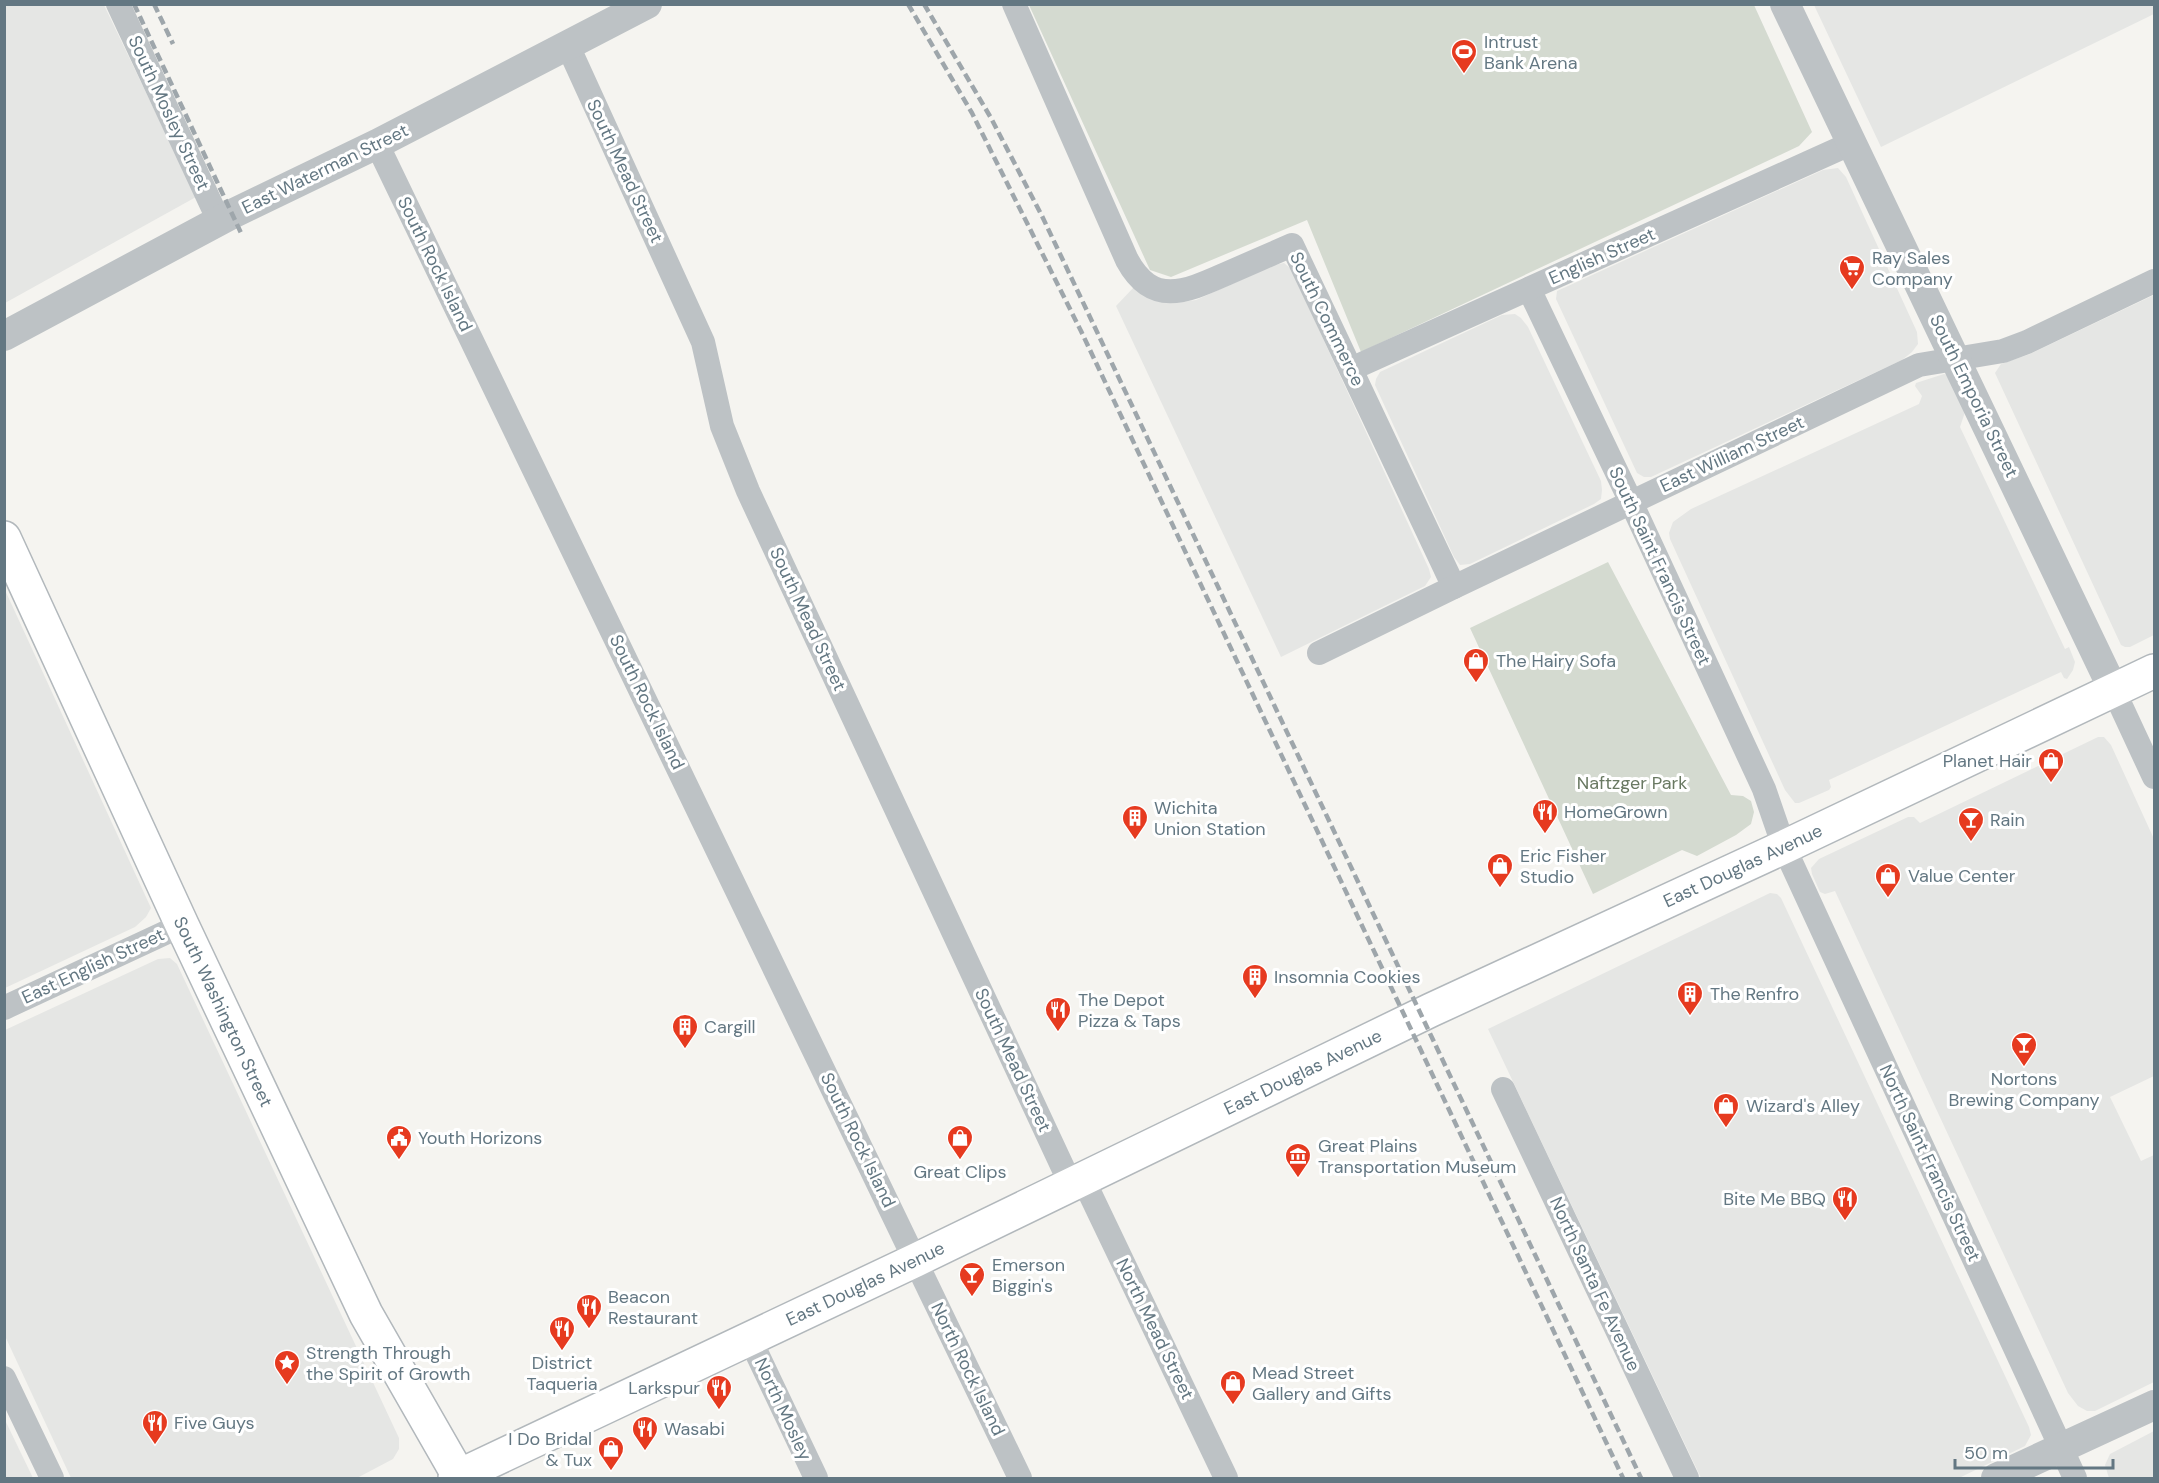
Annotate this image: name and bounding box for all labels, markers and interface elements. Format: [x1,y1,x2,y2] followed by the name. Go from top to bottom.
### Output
[1484,30,1577,75] place label: Intrust Bank Arena
[123,32,215,194] street label: South Mosley Street
[1449,37,1479,75] sports icon: Intrust Bank Arena
[581,95,669,247] street label: South Mead Street
[238,118,412,220] street label: East Waterman Street
[392,193,478,335] street label: South Rock Island
[1545,222,1659,290] street label: English Street
[1872,246,1953,291] place label: Ray Sales Company
[1284,248,1370,390] street label: South Commerce
[1837,253,1867,291] supermarket icon: Ray Sales Company
[1924,311,2024,481] street label: South Emporia Street
[1656,410,1808,498] street label: East William Street
[1603,463,1717,669] street label: South Saint Francis Street
[764,543,852,695] street label: South Mead Street
[604,631,690,773] street label: South Rock Island
[1461,646,1491,684] shop icon: The Hairy Sofa
[1496,649,1616,673] place label: The Hairy Sofa
[2036,746,2066,784] shop icon: Planet Hair
[1943,749,2032,773] place label: Planet Hair
[1577,771,1687,795] park label: Naftzger Park
[1154,796,1266,841] place label: Wichita Union Station
[1530,797,1560,835] restaurant icon: HomeGrown
[1564,800,1668,824] place label: HomeGrown
[1120,803,1150,841] building icon: Wichita Union Station
[1956,805,1986,843] bar icon: Rain
[1990,808,2025,832] place label: Rain
[1659,818,1826,913] street label: East Douglas Avenue
[1520,844,1607,889] place label: Eric Fisher Studio
[1485,851,1515,889] shop icon: Eric Fisher Studio
[1873,861,1903,899] shop icon: Value Center
[1908,864,2016,888] place label: Value Center
[168,913,278,1111] street label: South Washington Street
[18,922,168,1010] street label: East English Street
[1240,962,1270,1000] building icon: Insomnia Cookies
[1274,965,1420,989] place label: Insomnia Cookies
[1675,979,1705,1017] building icon: The Renfro
[1710,982,1799,1006] place label: The Renfro
[969,984,1057,1136] street label: South Mead Street
[1078,988,1181,1033] place label: The Depot Pizza & Taps
[1043,995,1073,1033] restaurant icon: The Depot Pizza & Taps
[670,1012,700,1050] building icon: Cargill
[704,1015,756,1039] place label: Cargill
[1220,1024,1386,1121] street label: East Douglas Avenue
[2009,1030,2039,1068] bar icon: Nortons Brewing Company
[1874,1061,1986,1265] street label: North Saint Francis Street
[1948,1067,2100,1112] place label: Nortons Brewing Company
[815,1069,901,1211] street label: South Rock Island
[1711,1091,1741,1129] shop icon: Wizard's Alley
[1746,1094,1860,1118] place label: Wizard's Alley
[384,1123,414,1161] public building icon: Youth Horizons
[945,1123,975,1161] shop icon: Great Clips
[418,1126,542,1150] place label: Youth Horizons
[1318,1134,1516,1179] place label: Great Plains Transportation Museum
[1283,1141,1313,1179] museum icon: Great Plains Transportation Museum
[913,1160,1007,1184] place label: Great Clips
[1830,1184,1860,1222] restaurant icon: Bite Me BBQ
[1723,1187,1826,1211] place label: Bite Me BBQ
[1544,1193,1646,1375] street label: North Santa Fe Avenue
[782,1236,949,1332] street label: East Douglas Avenue
[992,1253,1065,1298] place label: Emerson Biggin's
[1110,1254,1200,1404] street label: North Mead Street
[957,1260,987,1298] bar icon: Emerson Biggin's
[608,1285,698,1330] place label: Beacon Restaurant
[574,1292,604,1330] restaurant icon: Beacon Restaurant
[925,1298,1011,1440] street label: North Rock Island
[547,1314,577,1352] restaurant icon: District Taqueria
[306,1341,470,1386] place label: Strength Through the Spirit of Growth
[272,1348,302,1386] place icon: Strength Through the Spirit of Growth
[526,1351,598,1396] place label: District Taqueria
[749,1354,817,1464] street label: North Mosley
[1252,1361,1392,1406] place label: Mead Street Gallery and Gifts
[1218,1368,1248,1406] shop icon: Mead Street Gallery and Gifts
[704,1373,734,1411] restaurant icon: Larkspur
[628,1376,700,1400] place label: Larkspur
[140,1408,170,1446] restaurant icon: Five Guys
[174,1411,254,1435] place label: Five Guys
[630,1414,660,1452] restaurant icon: Wasabi
[664,1417,725,1441] place label: Wasabi
[508,1427,592,1472] place label: I Do Bridal & Tux
[1955,1432,2112,1470] scale bar
[596,1434,626,1472] shop icon: I Do Bridal & Tux
[1964,1441,2008,1465] text: 50 m

